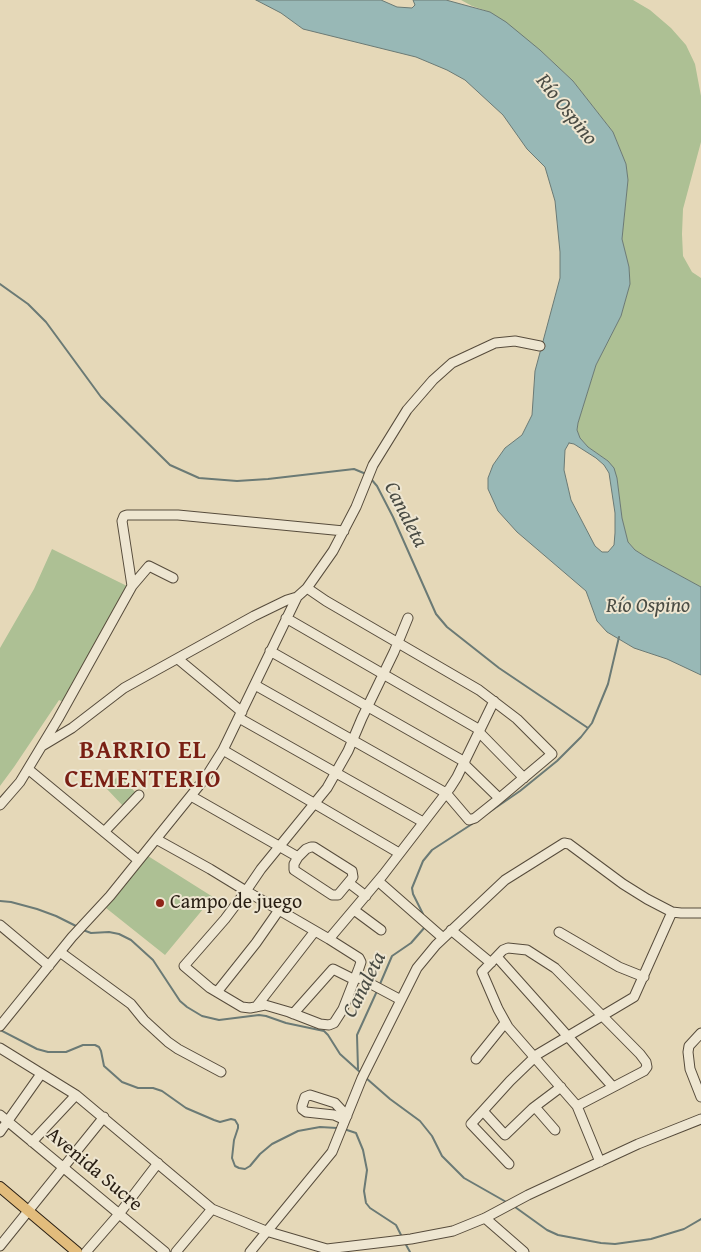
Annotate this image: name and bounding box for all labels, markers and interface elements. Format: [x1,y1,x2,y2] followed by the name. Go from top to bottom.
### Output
[530,69,602,151] water label: Río Ospino
[378,478,432,552] water label: Canaleta
[606,594,690,620] water label: Río Ospino
[63,737,223,796] district label: BARRIO EL CEMENTERIO
[170,891,302,915] place label: Campo de juego
[154,897,166,909] marker: Campo de juego
[338,948,392,1022] water label: Canaleta
[41,1123,147,1217] street label: Avenida Sucre

